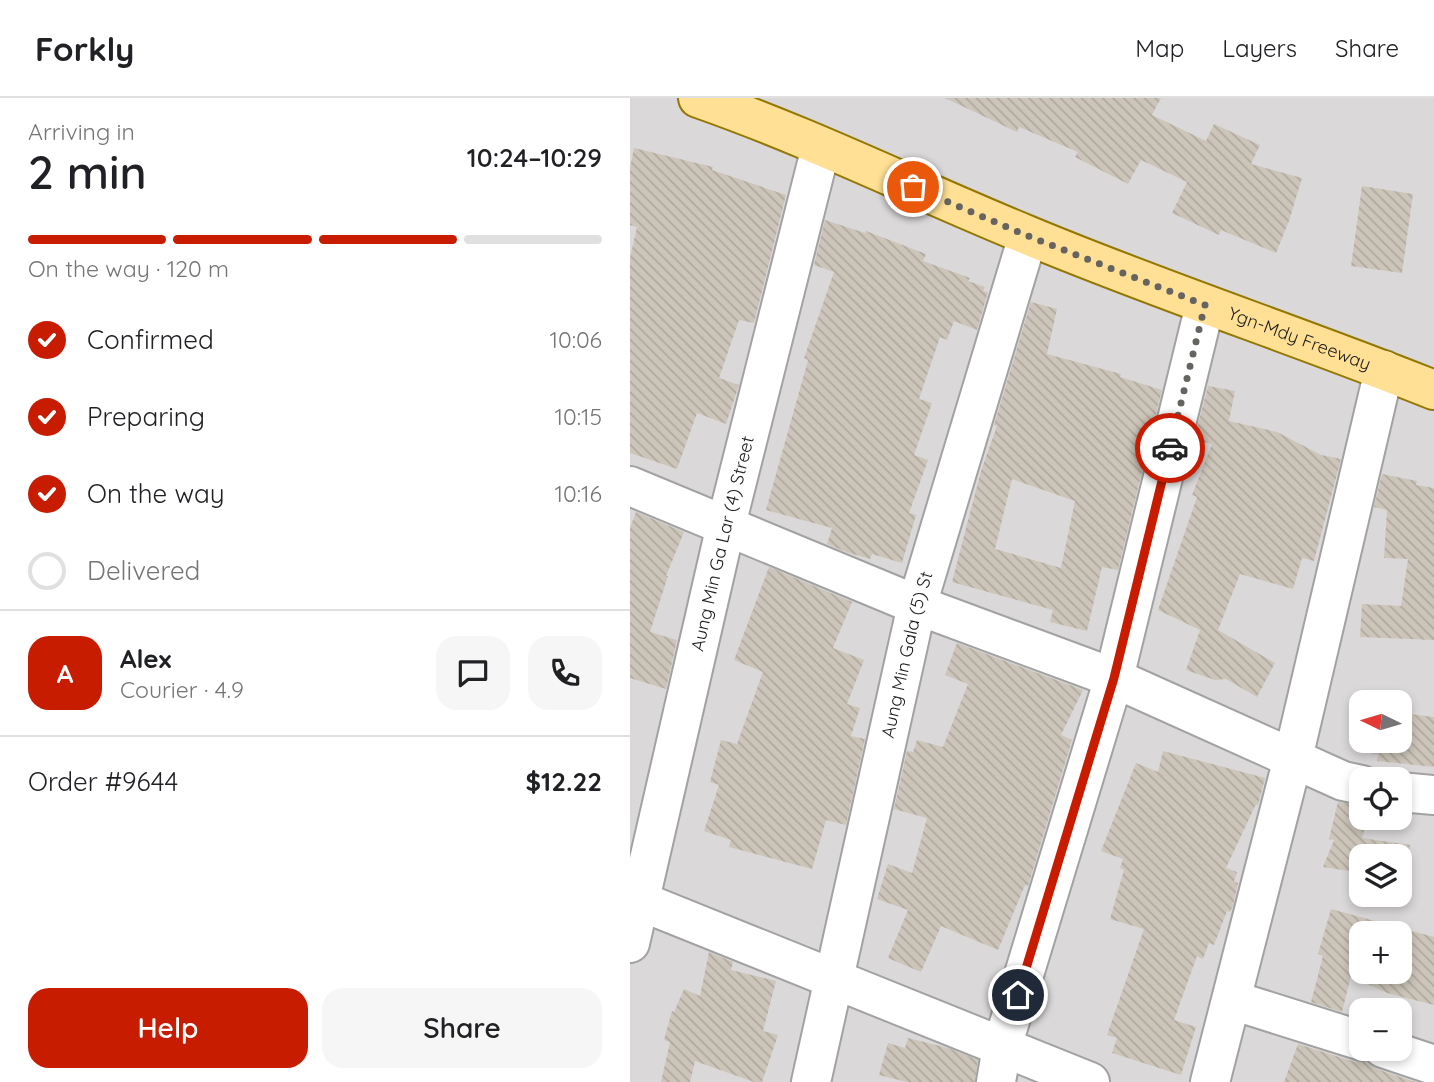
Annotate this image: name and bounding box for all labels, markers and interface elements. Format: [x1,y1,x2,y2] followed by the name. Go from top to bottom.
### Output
[35,28,134,69] text: Forkly
[1135,33,1184,63] text: Map
[1222,33,1297,63] text: Layers
[1335,33,1399,63] text: Share
[28,117,135,146] text: Arriving in
[467,141,602,174] text: 10:24–10:29
[28,143,147,201] text: 2 min
[883,157,943,217] pin
[894,168,932,206] icon: bag
[28,254,229,283] text: On the way · 120 m
[1225,301,1374,375] street label: Ygn-Mdy Freeway
[28,321,66,359] icon: check
[87,323,214,356] text: Confirmed
[549,325,602,354] text: 10:06
[28,398,66,436] icon: check
[87,400,205,433] text: Preparing
[554,402,602,431] text: 10:15
[1135,413,1205,483] courier
[1151,429,1189,467] icon: car
[685,433,759,653] street label: Aung Min Ga Lar (4) Street
[28,475,66,513] icon: check
[87,477,225,510] text: On the way
[555,479,602,508] text: 10:16
[87,554,200,587] text: Delivered
[876,568,938,740] street label: Aung Min Gala (5) St
[436,636,510,710] button: chat
[528,636,602,710] button: phone
[120,642,171,675] text: Alex
[57,657,73,690] text: A
[120,675,244,704] text: Courier · 4.9
[1349,690,1412,752] north arrow
[1349,690,1412,1061] map controls
[28,765,178,798] text: Order #9644
[526,765,602,798] text: $12.22
[1349,767,1412,830] button: locate
[1349,844,1412,907] button: layers
[1349,921,1412,984] button: +
[988,965,1048,1025] pin
[999,976,1037,1014] icon: home
[28,988,308,1068] button: Help
[322,988,602,1068] button: Share
[1349,998,1412,1061] button: −

